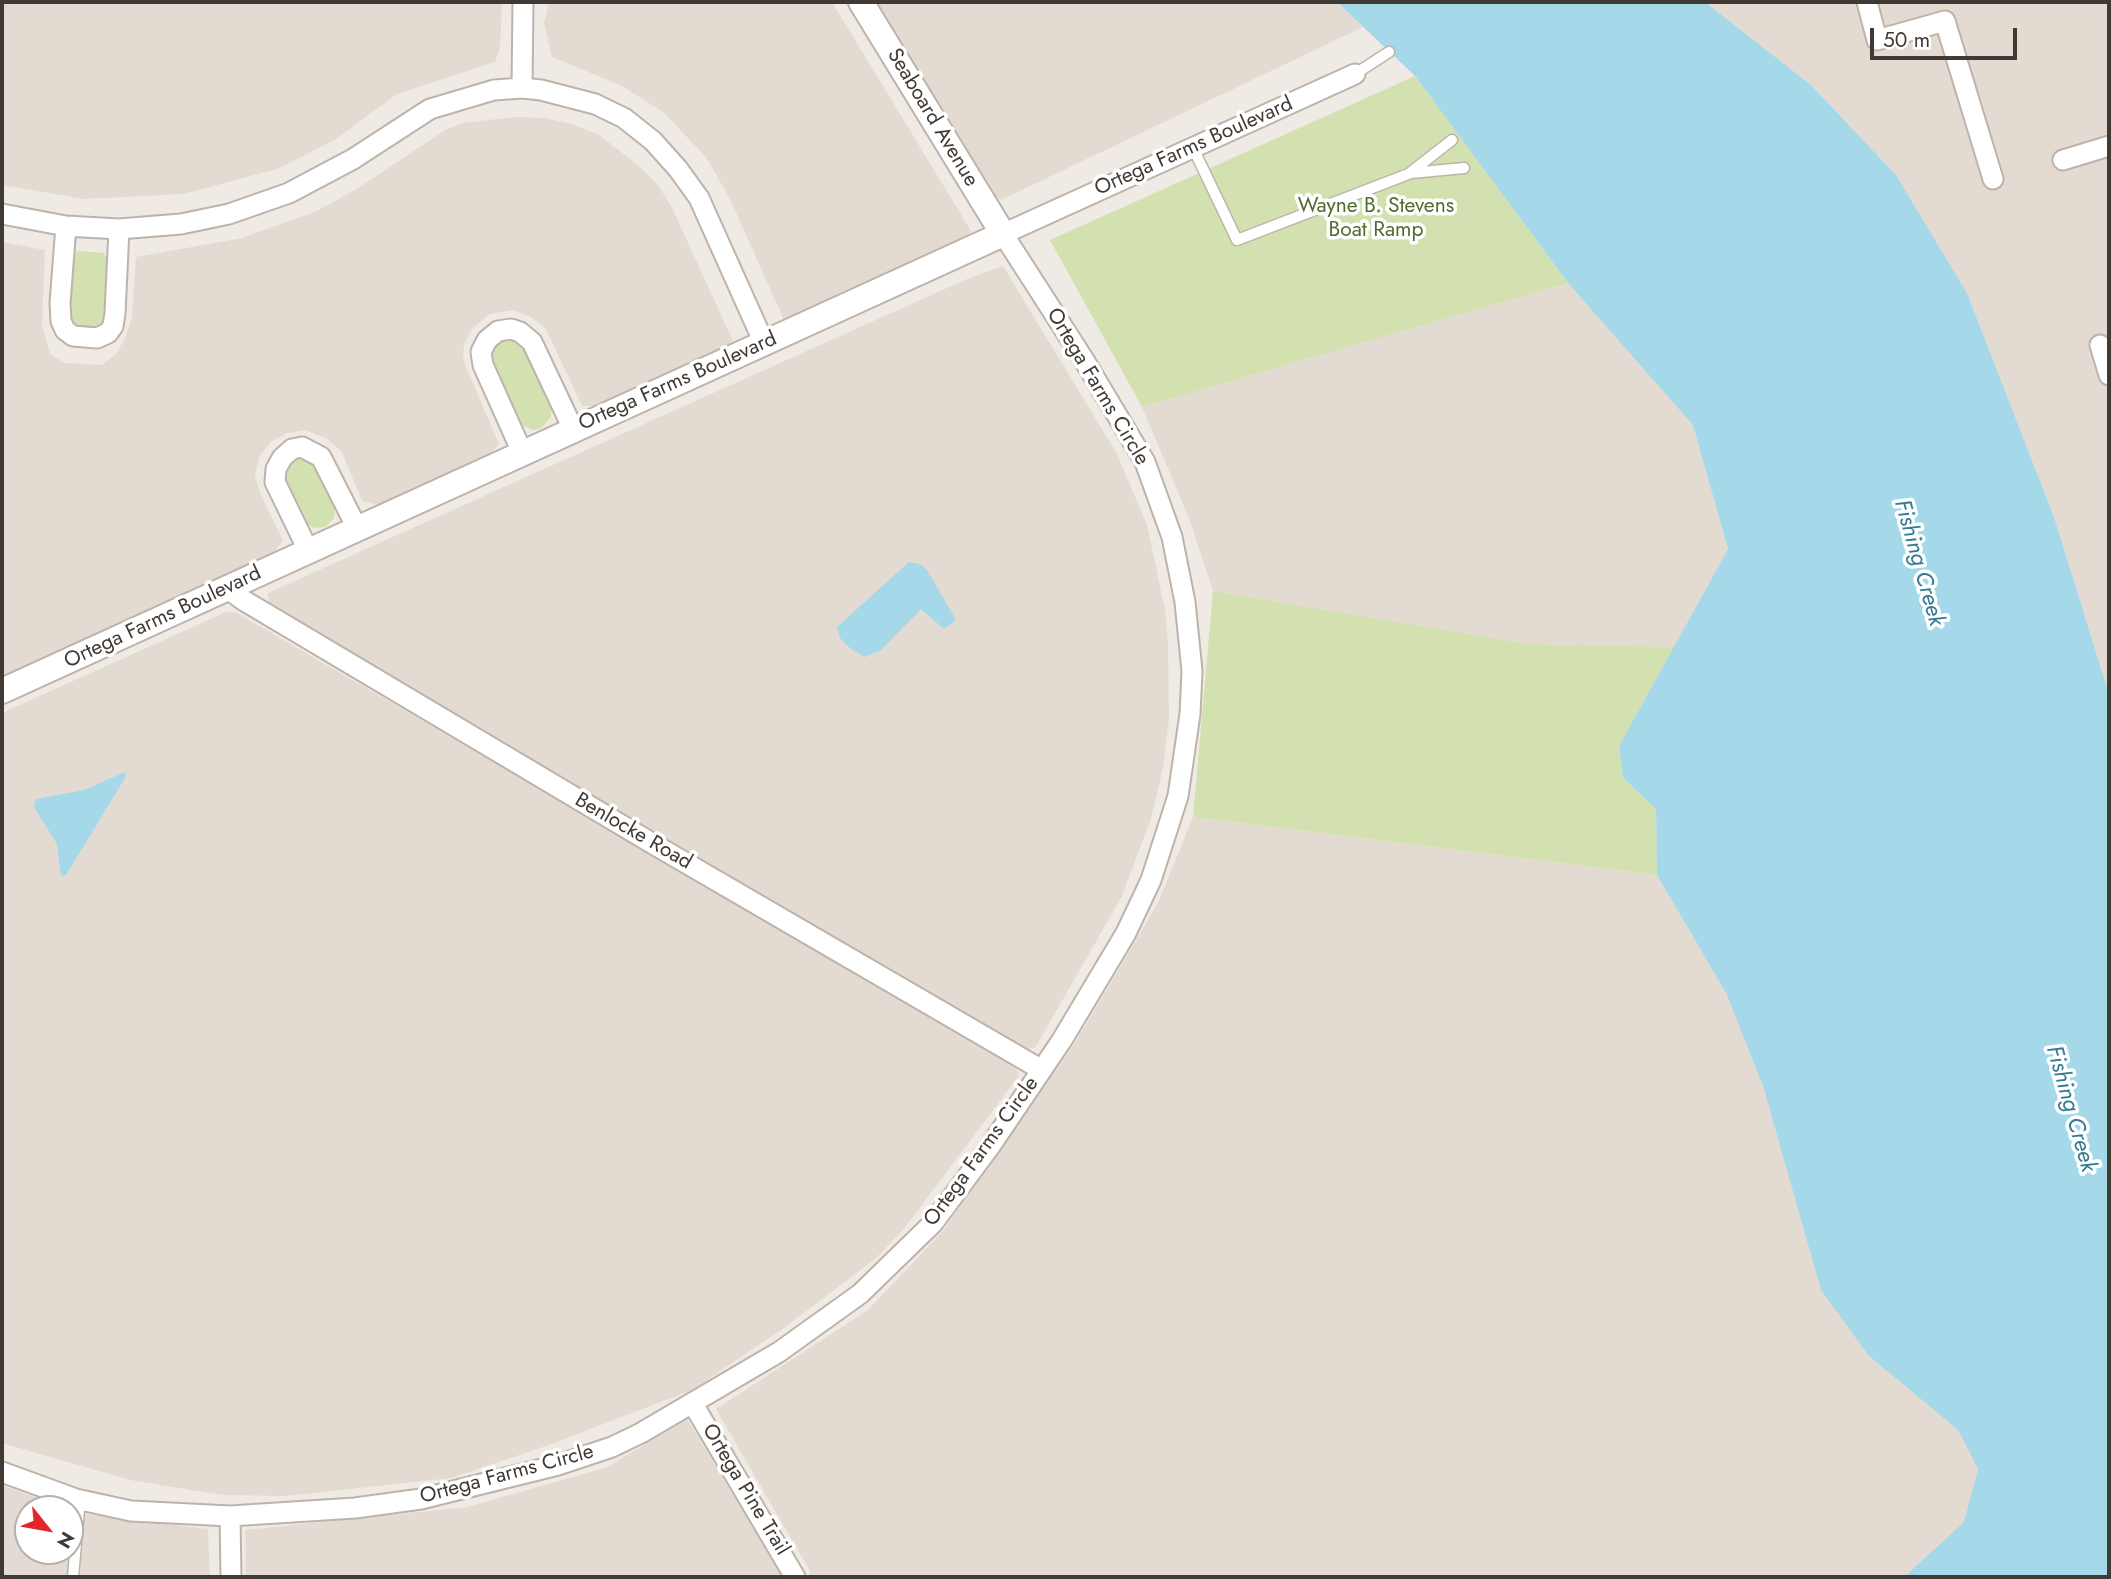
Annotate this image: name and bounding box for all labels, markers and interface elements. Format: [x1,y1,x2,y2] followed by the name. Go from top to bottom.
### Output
[1873,14,2020,58] scale bar
[1883,25,1930,55] text: 50 m
[881,44,983,192] street label: Seaboard Avenue
[1091,92,1297,202] street label: Ortega Farms Boulevard
[1298,194,1454,244] park label: Wayne B. Stevens Boat Ramp
[1040,304,1154,470] street label: Ortega Farms Circle
[575,327,781,437] street label: Ortega Farms Boulevard
[1887,497,1949,629] water label: Fishing Creek
[61,561,265,675] street label: Ortega Farms Boulevard
[570,788,696,876] street label: Benlocke Road
[2039,1043,2101,1175] water label: Fishing Creek
[919,1072,1045,1232] street label: Ortega Farms Circle
[696,1420,794,1560] street label: Ortega Pine Trail
[417,1440,597,1510] street label: Ortega Farms Circle
[14,1495,84,1565] north arrow
[50,1527,81,1553] text: N

